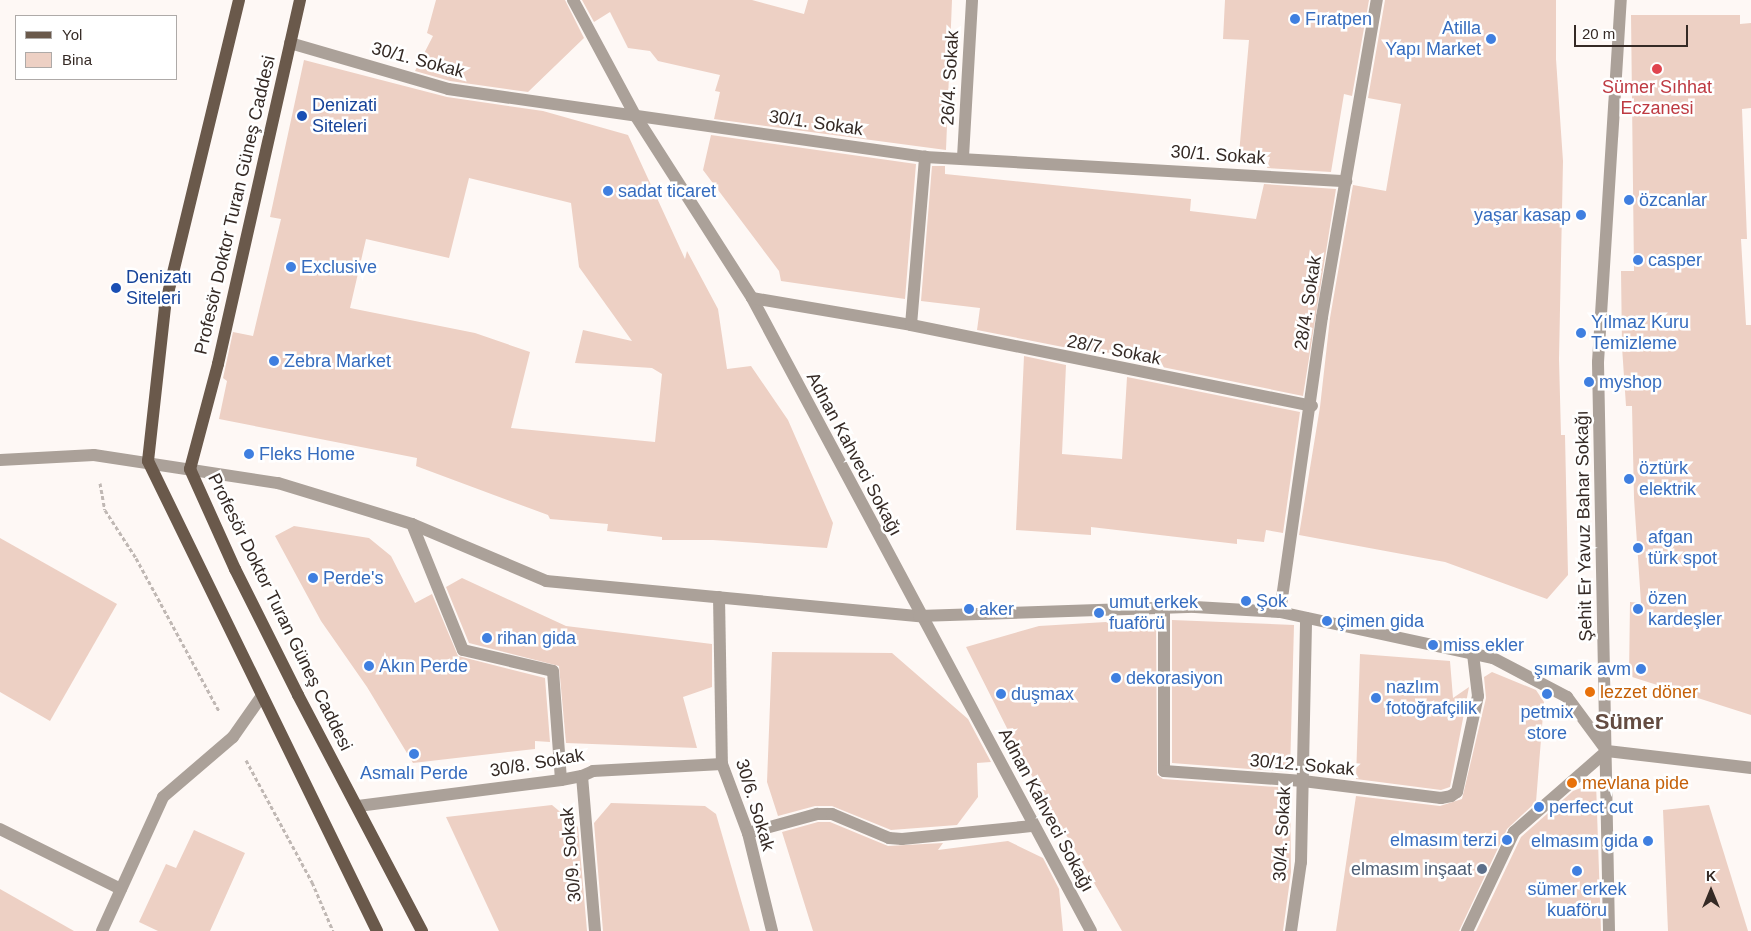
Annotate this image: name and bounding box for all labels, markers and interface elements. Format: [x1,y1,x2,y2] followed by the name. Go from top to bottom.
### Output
[1305,8,1372,30] place label: Fıratpen
[1289,13,1301,25] marker: Fıratpen
[15,15,178,80] legend
[1576,15,1690,47] scale bar
[1385,18,1481,60] place label: Atilla Yapı Market
[1582,25,1615,42] text: 20 m
[62,26,82,43] text: Yol
[937,30,963,126] street label: 26/4. Sokak
[1485,33,1497,45] marker: Atilla Yapı Market
[369,37,467,83] street label: 30/1. Sokak
[62,51,92,68] text: Bina
[190,53,280,357] street label: Profesör Doktor Turan Güneş Caddesi
[1651,63,1663,75] marker: Sümer Sıhhat Eczanesi
[1602,77,1712,120] place label: Sümer Sıhhat Eczanesi
[312,95,377,138] place label: Denizati Siteleri
[767,106,865,140] street label: 30/1. Sokak
[296,110,308,122] marker: Denizati Siteleri
[1170,141,1266,169] street label: 30/1. Sokak
[618,180,716,202] place label: sadat ticaret
[602,185,614,197] marker: sadat ticaret
[1639,189,1707,211] place label: özcanlar
[1623,194,1635,206] marker: özcanlar
[1474,204,1571,226] place label: yaşar kasap
[1575,209,1587,221] marker: yaşar kasap
[1648,249,1702,271] place label: casper
[1290,254,1326,352] street label: 28/4. Sokak
[1632,254,1644,266] marker: casper
[301,256,377,278] place label: Exclusive
[285,261,297,273] marker: Exclusive
[126,267,192,310] place label: Denizatı Siteleri
[110,282,122,294] marker: Denizatı Siteleri
[1591,312,1689,354] place label: Yılmaz Kuru Temizleme
[1575,327,1587,339] marker: Yılmaz Kuru Temizleme
[1065,330,1163,370] street label: 28/7. Sokak
[284,350,391,372] place label: Zebra Market
[268,355,280,367] marker: Zebra Market
[802,369,906,539] street label: Adnan Kahveci Sokağı
[1599,371,1662,393] place label: myshop
[1583,376,1595,388] marker: myshop
[1571,410,1597,642] street label: Şehit Er Yavuz Bahar Sokağı
[259,443,355,465] place label: Fleks Home
[243,448,255,460] marker: Fleks Home
[1639,458,1696,500] place label: öztürk elektrik
[203,470,357,754] street label: Profesör Doktor Turan Güneş Caddesi
[1623,473,1635,485] marker: öztürk elektrik
[1648,527,1717,570] place label: afgan türk spot
[1632,542,1644,554] marker: afgan türk spot
[323,567,383,589] place label: Perde's
[307,572,319,584] marker: Perde's
[1648,588,1722,630] place label: özen kardeşler
[1256,590,1287,612] place label: Şok
[1109,592,1198,634] place label: umut erkek fuaförü
[1240,595,1252,607] marker: Şok
[979,598,1014,620] place label: aker
[963,603,975,615] marker: aker
[1632,603,1644,615] marker: özen kardeşler
[1093,607,1105,619] marker: umut erkek fuaförü
[1337,610,1424,632] place label: çimen gida
[1321,615,1333,627] marker: çimen gida
[497,627,576,649] place label: rihan gida
[481,632,493,644] marker: rihan gida
[1443,634,1524,656] place label: miss ekler
[1427,639,1439,651] marker: miss ekler
[379,655,468,677] place label: Akın Perde
[1534,658,1631,680] place label: şımarik avm
[363,660,375,672] marker: Akın Perde
[1635,663,1647,675] marker: şımarik avm
[1126,667,1223,689] place label: dekorasiyon
[1110,672,1122,684] marker: dekorasiyon
[1386,677,1477,720] place label: nazlım fotoğrafçilik
[1600,681,1698,703] place label: lezzet döner
[1011,683,1074,705] place label: duşmax
[1584,686,1596,698] marker: lezzet döner
[995,688,1007,700] marker: duşmax
[1541,688,1553,700] marker: petmix store
[1370,692,1382,704] marker: nazlım fotoğrafçilik
[1520,702,1574,744] place label: petmix store
[1595,709,1663,735] district label: Sümer
[994,725,1098,895] street label: Adnan Kahveci Sokağı
[488,744,586,782] street label: 30/8. Sokak
[408,748,420,760] marker: Asmalı Perde
[1249,750,1355,780] street label: 30/12. Sokak
[731,756,779,854] street label: 30/6. Sokak
[360,762,468,784] place label: Asmalı Perde
[1582,772,1689,794] place label: mevlana pide
[1566,777,1578,789] marker: mevlana pide
[1269,786,1295,882] street label: 30/4. Sokak
[1549,796,1633,818] place label: perfect cut
[1533,801,1545,813] marker: perfect cut
[556,807,586,903] street label: 30/9. Sokak
[1390,829,1497,851] place label: elmasım terzi
[1531,830,1638,852] place label: elmasım gida
[1501,834,1513,846] marker: elmasım terzi
[1642,835,1654,847] marker: elmasım gida
[1351,858,1472,880] place label: elmasım inşaat
[1476,863,1488,875] marker: elmasım inşaat
[1571,865,1583,877] marker: sümer erkek kuaföru
[1686,866,1736,916] north arrow
[1706,868,1716,884] text: K
[1527,879,1627,922] place label: sümer erkek kuaföru

